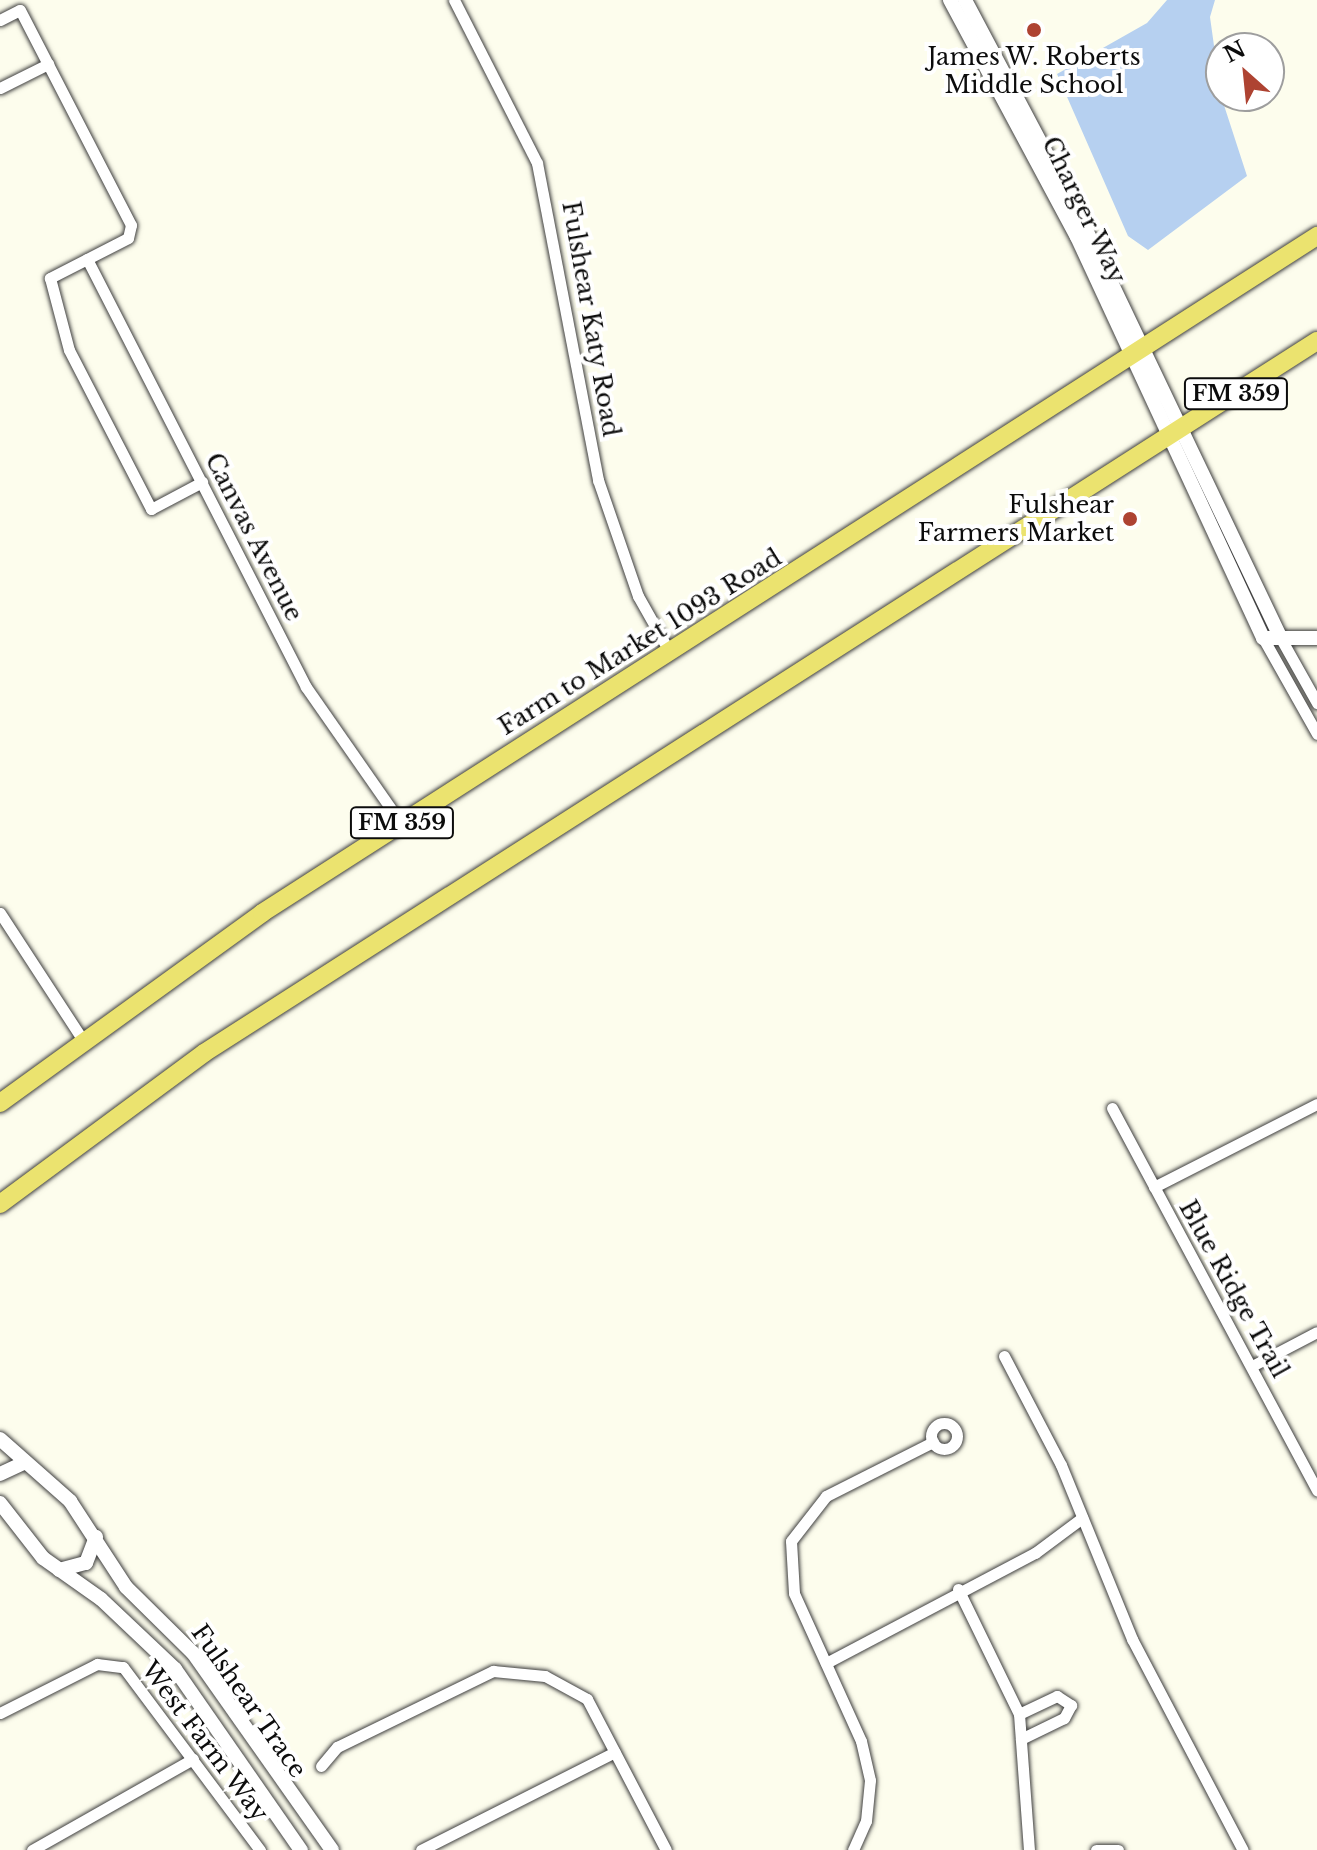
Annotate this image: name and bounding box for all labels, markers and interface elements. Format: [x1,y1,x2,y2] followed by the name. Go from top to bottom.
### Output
[1025,21,1043,39] marker: James W. Roberts Middle School
[1205,32,1285,112] north arrow
[1219,35,1250,69] text: N
[927,43,1141,99] place label: James W. Roberts Middle School
[1036,131,1132,289] street label: Charger Way
[556,198,626,440] street label: Fulshear Katy Road
[1182,376,1290,412] road number: FM 359
[199,448,309,626] street label: Canvas Avenue
[918,491,1114,547] place label: Fulshear Farmers Market
[1121,510,1139,528] marker: Fulshear Farmers Market
[493,543,787,741] street label: Farm to Market 1093 Road
[348,805,456,841] road number: FM 359
[1173,1195,1295,1383] street label: Blue Ridge Trail
[185,1618,313,1784] street label: Fulshear Trace
[135,1655,275,1827] street label: West Farm Way

